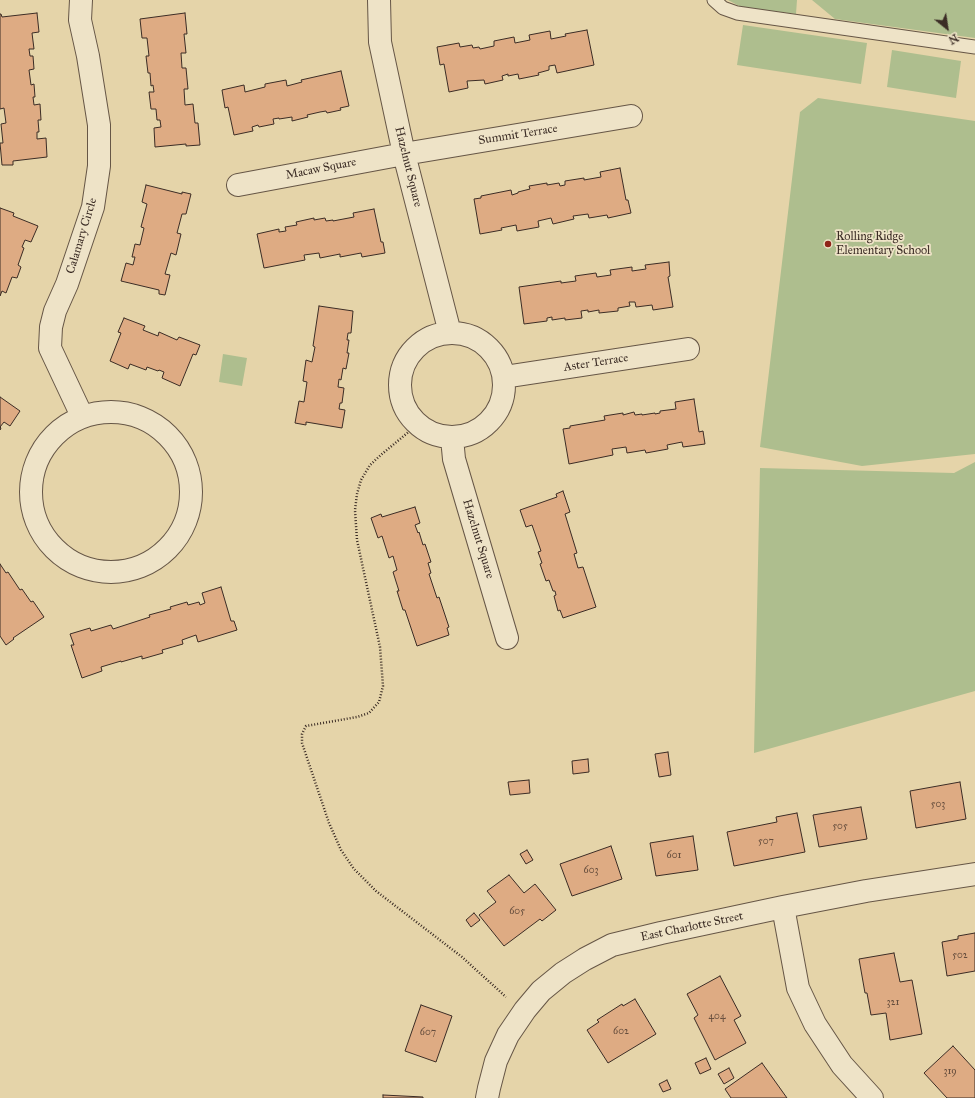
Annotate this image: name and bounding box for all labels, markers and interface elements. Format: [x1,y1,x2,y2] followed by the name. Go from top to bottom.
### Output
[927,8,967,48] north arrow
[946,31,961,47] text: N
[477,122,559,148] street label: Summit Terrace
[391,125,425,209] street label: Hazelnut Square
[285,155,357,183] street label: Macaw Square
[64,196,100,276] street label: Calamary Circle
[836,230,930,258] place label: Rolling Ridge Elementary School
[823,239,833,249] marker: Rolling Ridge Elementary School
[563,351,629,375] street label: Aster Terrace
[459,497,497,581] street label: Hazelnut Square
[931,799,945,811] house number: 503
[832,821,848,833] house number: 505
[758,836,774,848] house number: 507
[667,850,681,862] house number: 601
[584,865,598,877] house number: 603
[509,906,525,918] house number: 605
[639,909,745,945] street label: East Charlotte Street
[952,950,968,962] house number: 502
[887,997,899,1009] house number: 321
[709,1011,725,1023] house number: 404
[613,1026,629,1038] house number: 602
[420,1027,436,1039] house number: 607
[943,1066,957,1078] house number: 319

